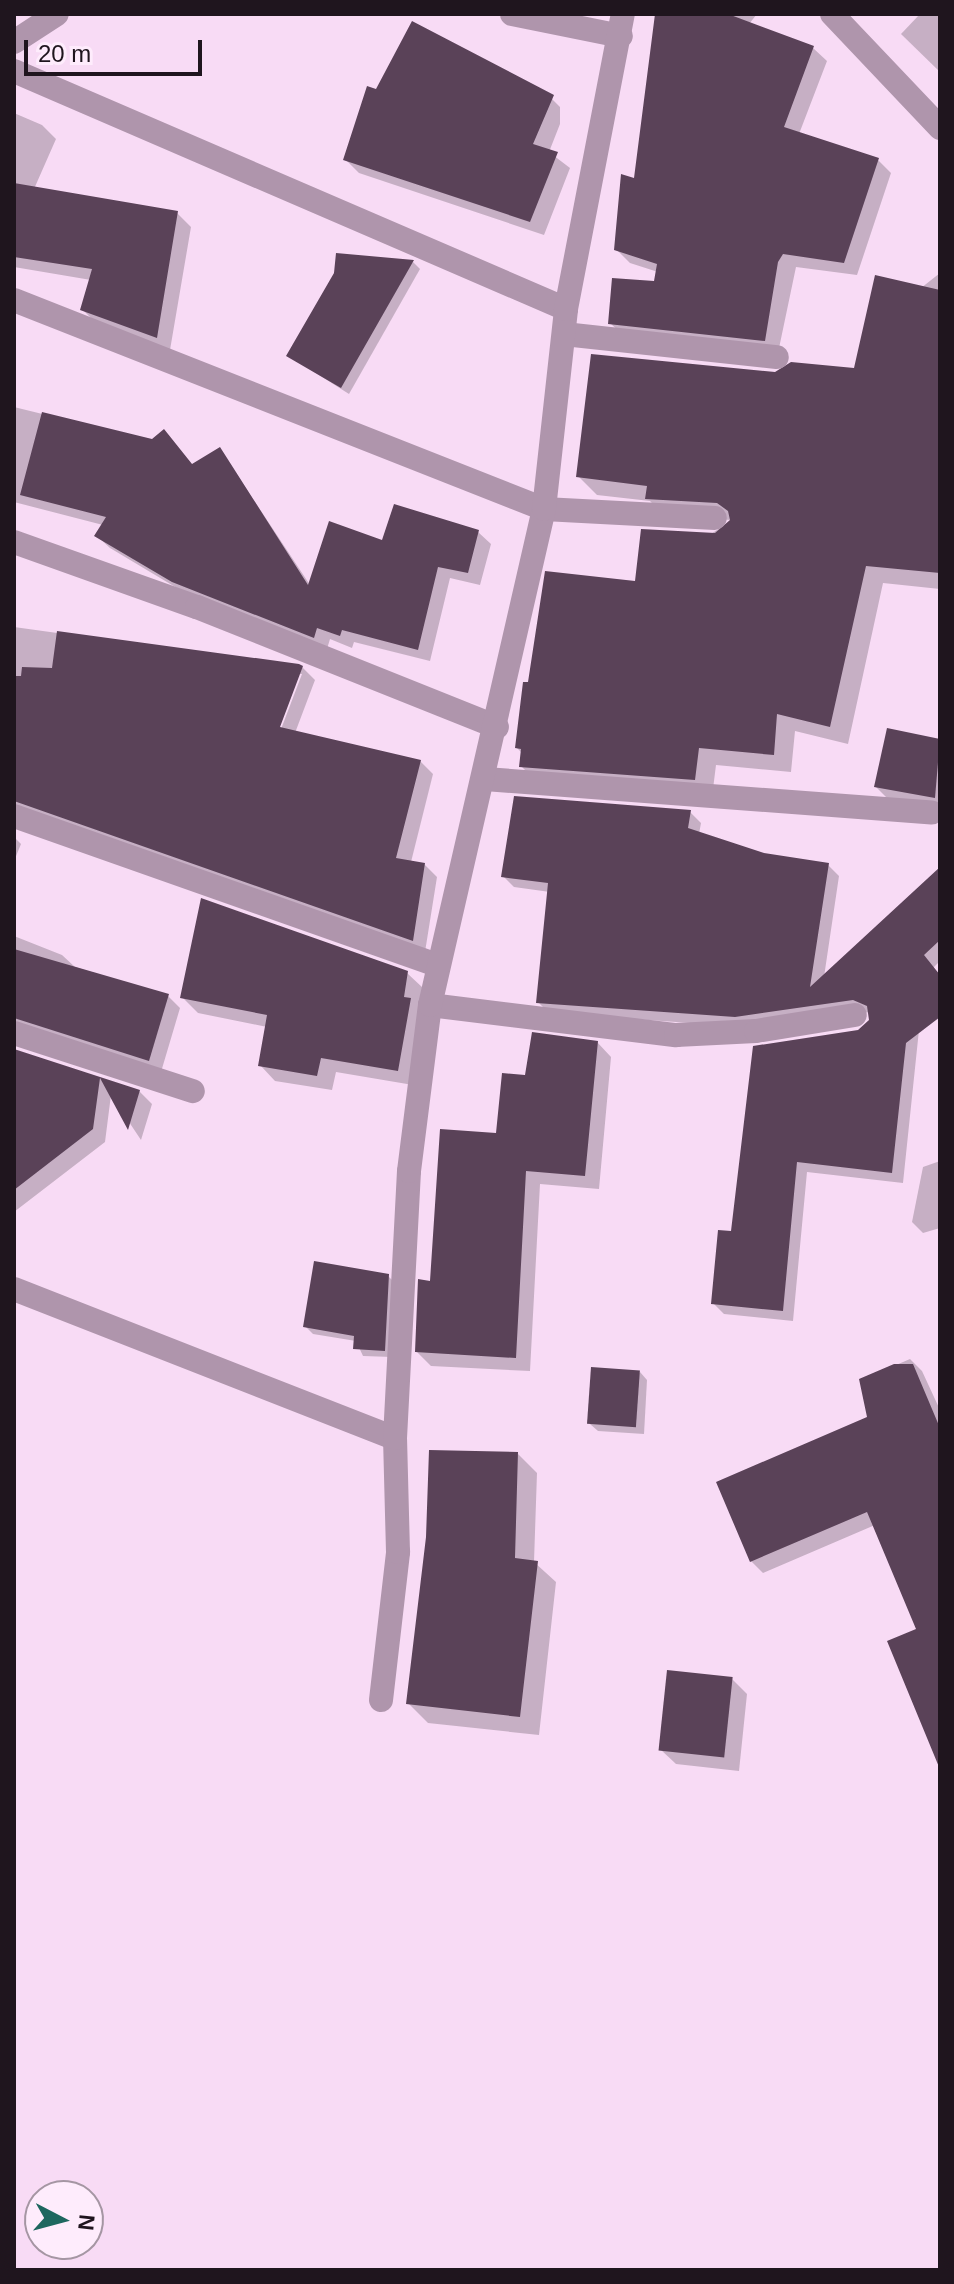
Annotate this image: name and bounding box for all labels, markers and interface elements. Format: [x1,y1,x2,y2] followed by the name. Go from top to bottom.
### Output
[28,24,206,74] scale bar
[38,40,91,67] text: 20 m
[24,2180,104,2260] north arrow
[73,2213,100,2232] text: N

